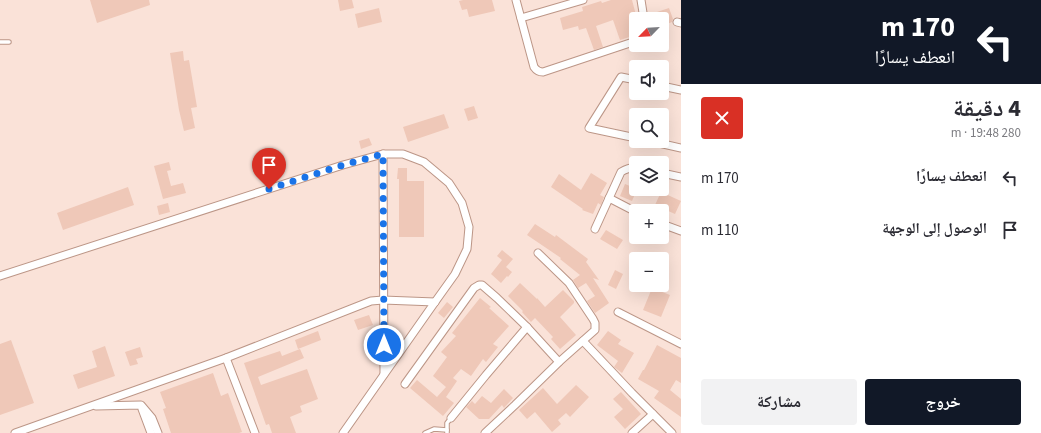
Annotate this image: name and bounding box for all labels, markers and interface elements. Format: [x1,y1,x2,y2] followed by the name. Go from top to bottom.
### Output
[881,7,955,47] text: 170 m
[629,12,669,52] north arrow
[629,12,669,292] map controls
[969,16,1021,68] icon: left
[875,45,955,70] text: انعطف يسارًا
[629,60,669,100] button: sound
[953,91,1021,126] text: 4 دقيقة
[701,97,743,139] button: close
[629,108,669,148] button: search
[951,124,1021,142] text: 280 m · 19:48
[252,148,286,189] pin
[258,154,280,176] icon: arrive
[629,156,669,196] button: layers
[916,166,987,187] text: انعطف يسارًا
[999,167,1021,189] icon: left
[701,168,739,189] text: 170 m
[629,204,669,244] button: +
[882,218,987,239] text: الوصول إلى الوجهة
[999,219,1021,241] icon: arrive
[701,220,739,241] text: 110 m
[629,252,669,292] button: −
[363,324,405,366] position arrow
[701,379,857,425] button: مشاركة
[865,379,1021,425] button: خروج

